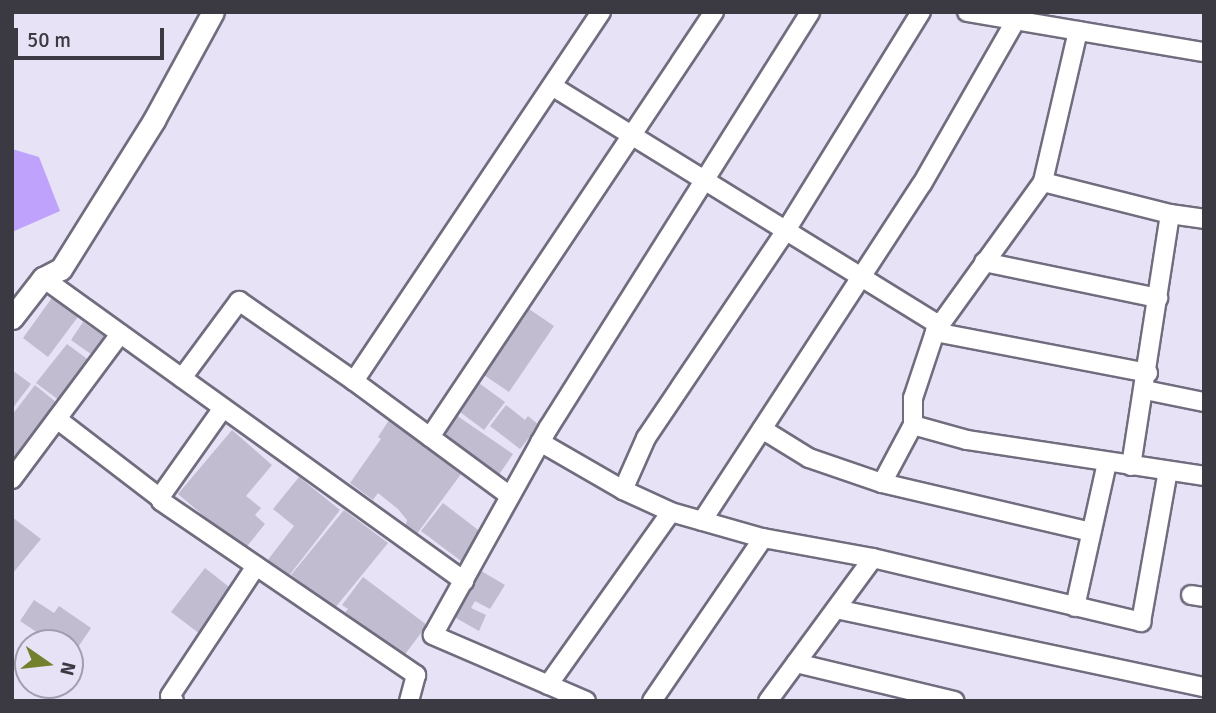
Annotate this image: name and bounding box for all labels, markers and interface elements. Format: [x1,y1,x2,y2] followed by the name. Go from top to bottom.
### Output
[18,14,168,58] scale bar
[27,27,71,53] text: 50 m
[14,629,84,699] north arrow
[54,659,81,678] text: N

